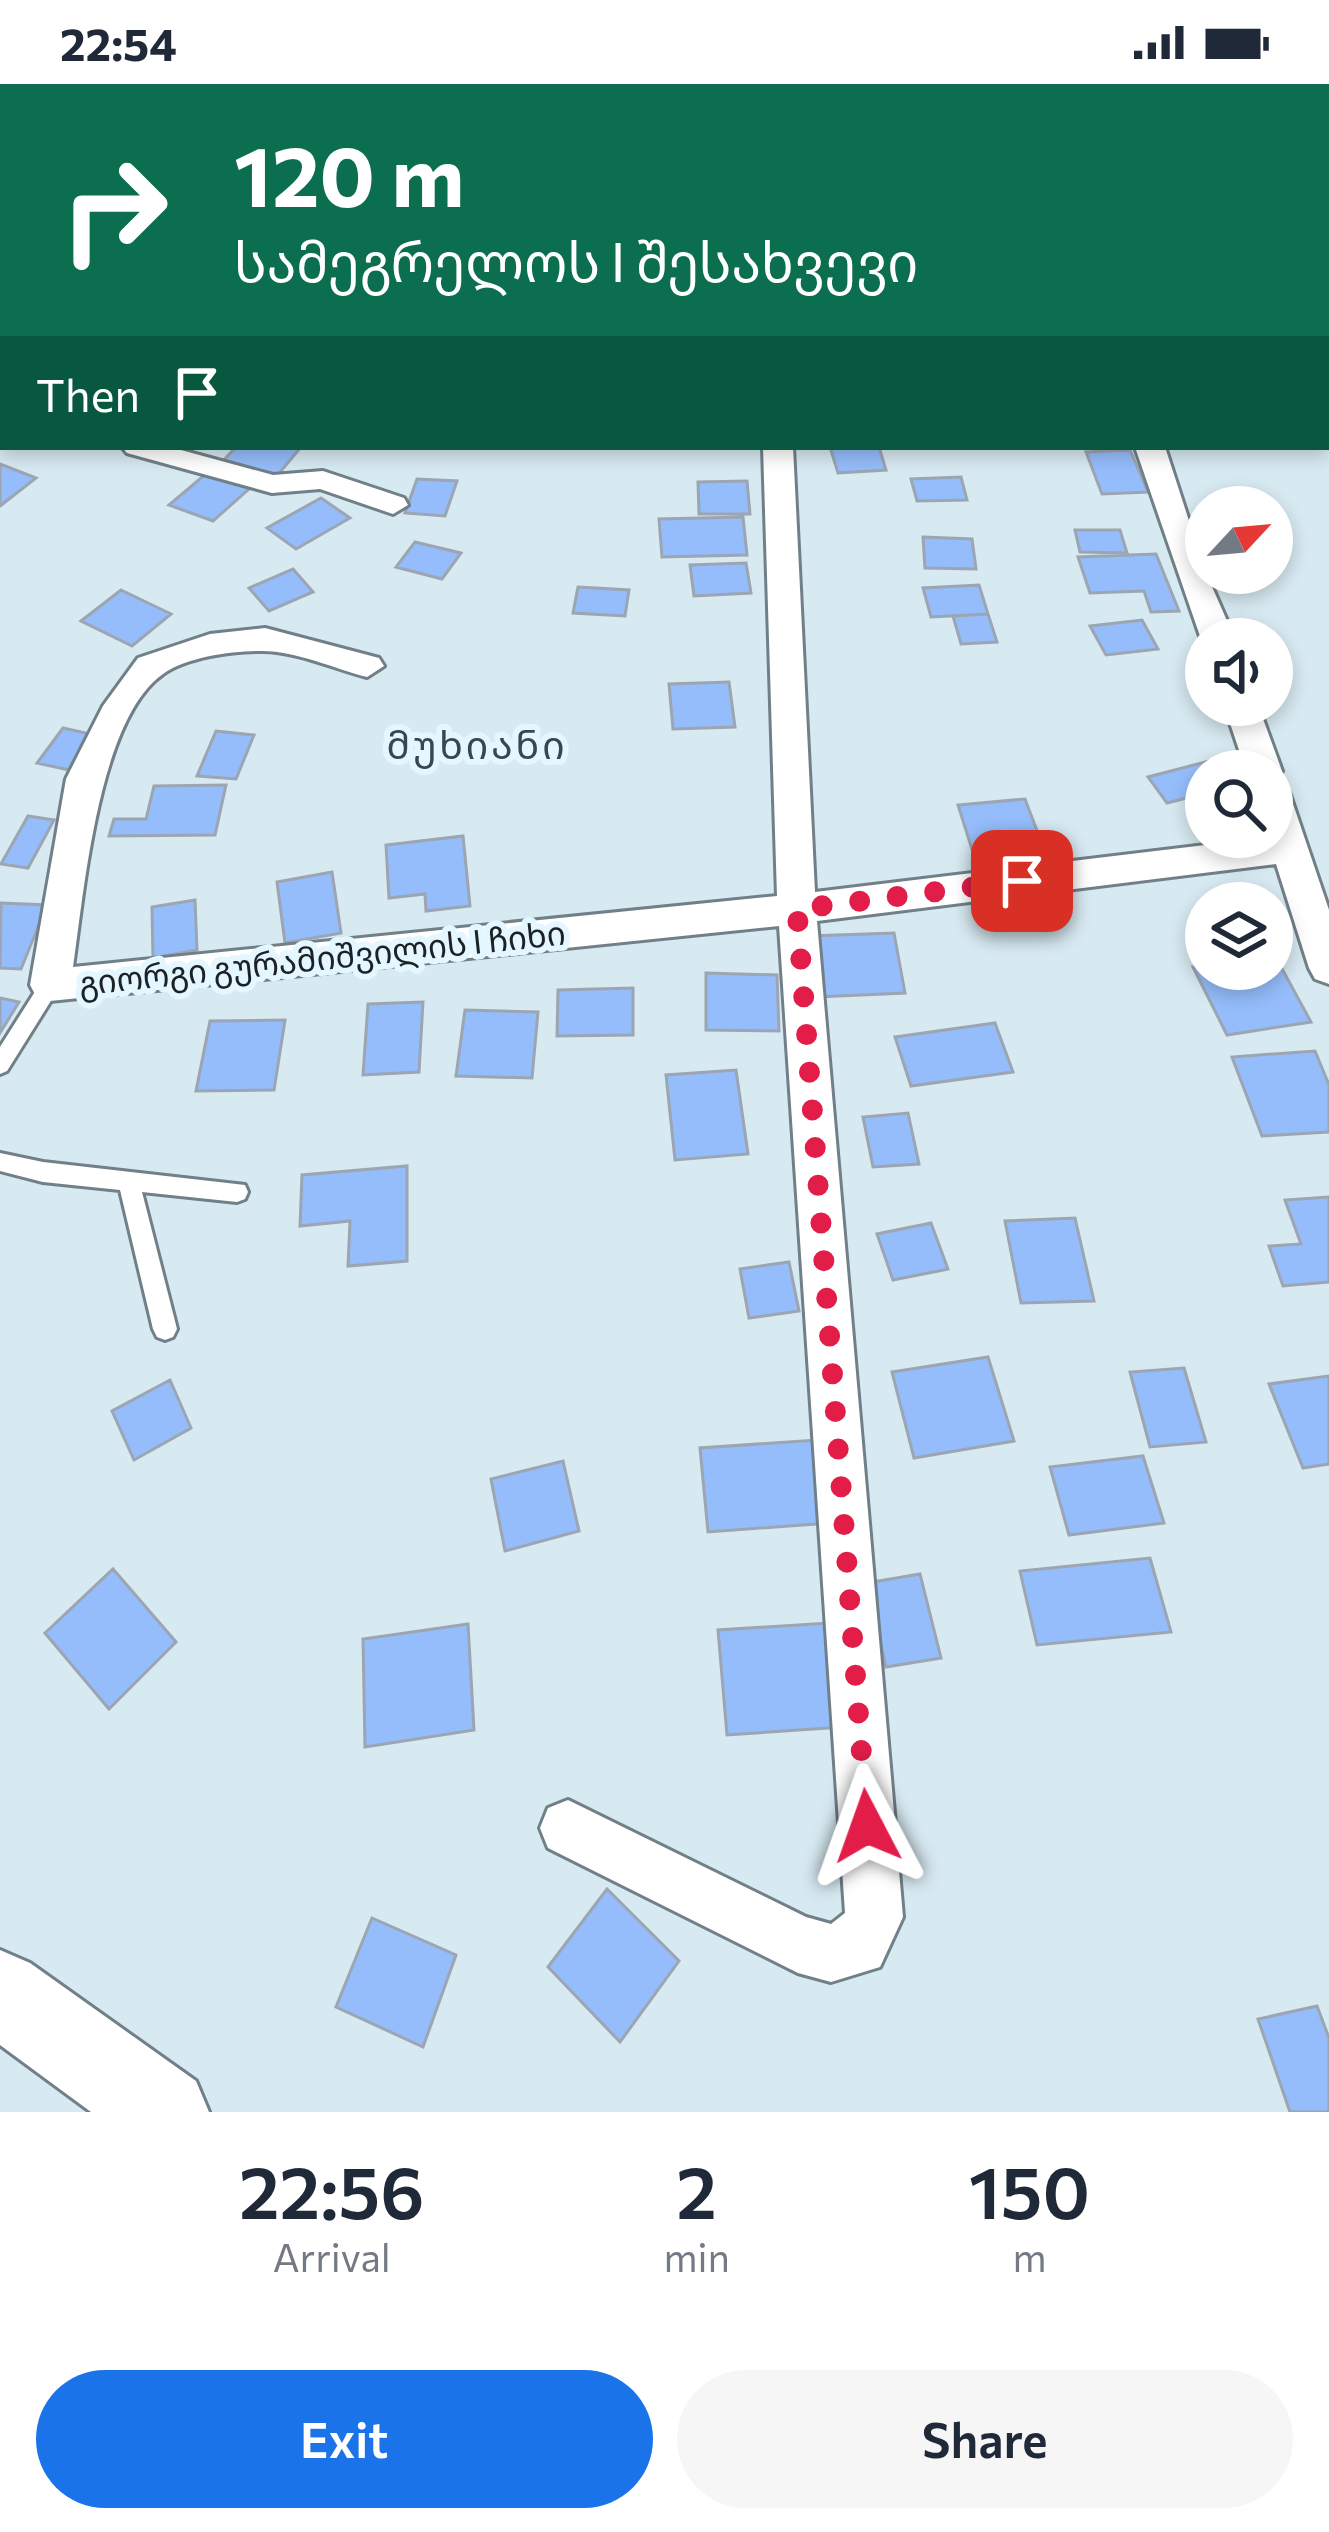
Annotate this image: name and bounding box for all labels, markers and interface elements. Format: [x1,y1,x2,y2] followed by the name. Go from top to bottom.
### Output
[60,15,177,70] text: 22:54
[234,122,464,224] text: 120 m
[36,132,192,288] icon: right
[234,227,918,293] text: სამეგრელოს I შესახვევი
[164,360,230,426] icon: arrive
[36,366,140,421] text: Then
[1185,486,1293,594] north arrow
[1185,486,1293,990] map controls
[1185,618,1293,726] button: sound
[386,719,568,769] district label: მუხიანი
[1185,750,1293,858] button: search
[971,830,1073,932] pin
[989,848,1055,914] icon: arrive
[1185,882,1293,990] button: layers
[76,911,567,1004] street label: გიორგი გურამიშვილის I ჩიხი
[804,1763,930,1889] position arrow
[239,2146,424,2234] text: 22:56
[676,2146,717,2234] text: 2
[969,2146,1090,2234] text: 150
[273,2232,391,2280] text: Arrival
[663,2232,730,2280] text: min
[1012,2232,1046,2280] text: m
[36,2370,653,2508] button: Exit
[677,2370,1293,2508] button: Share

